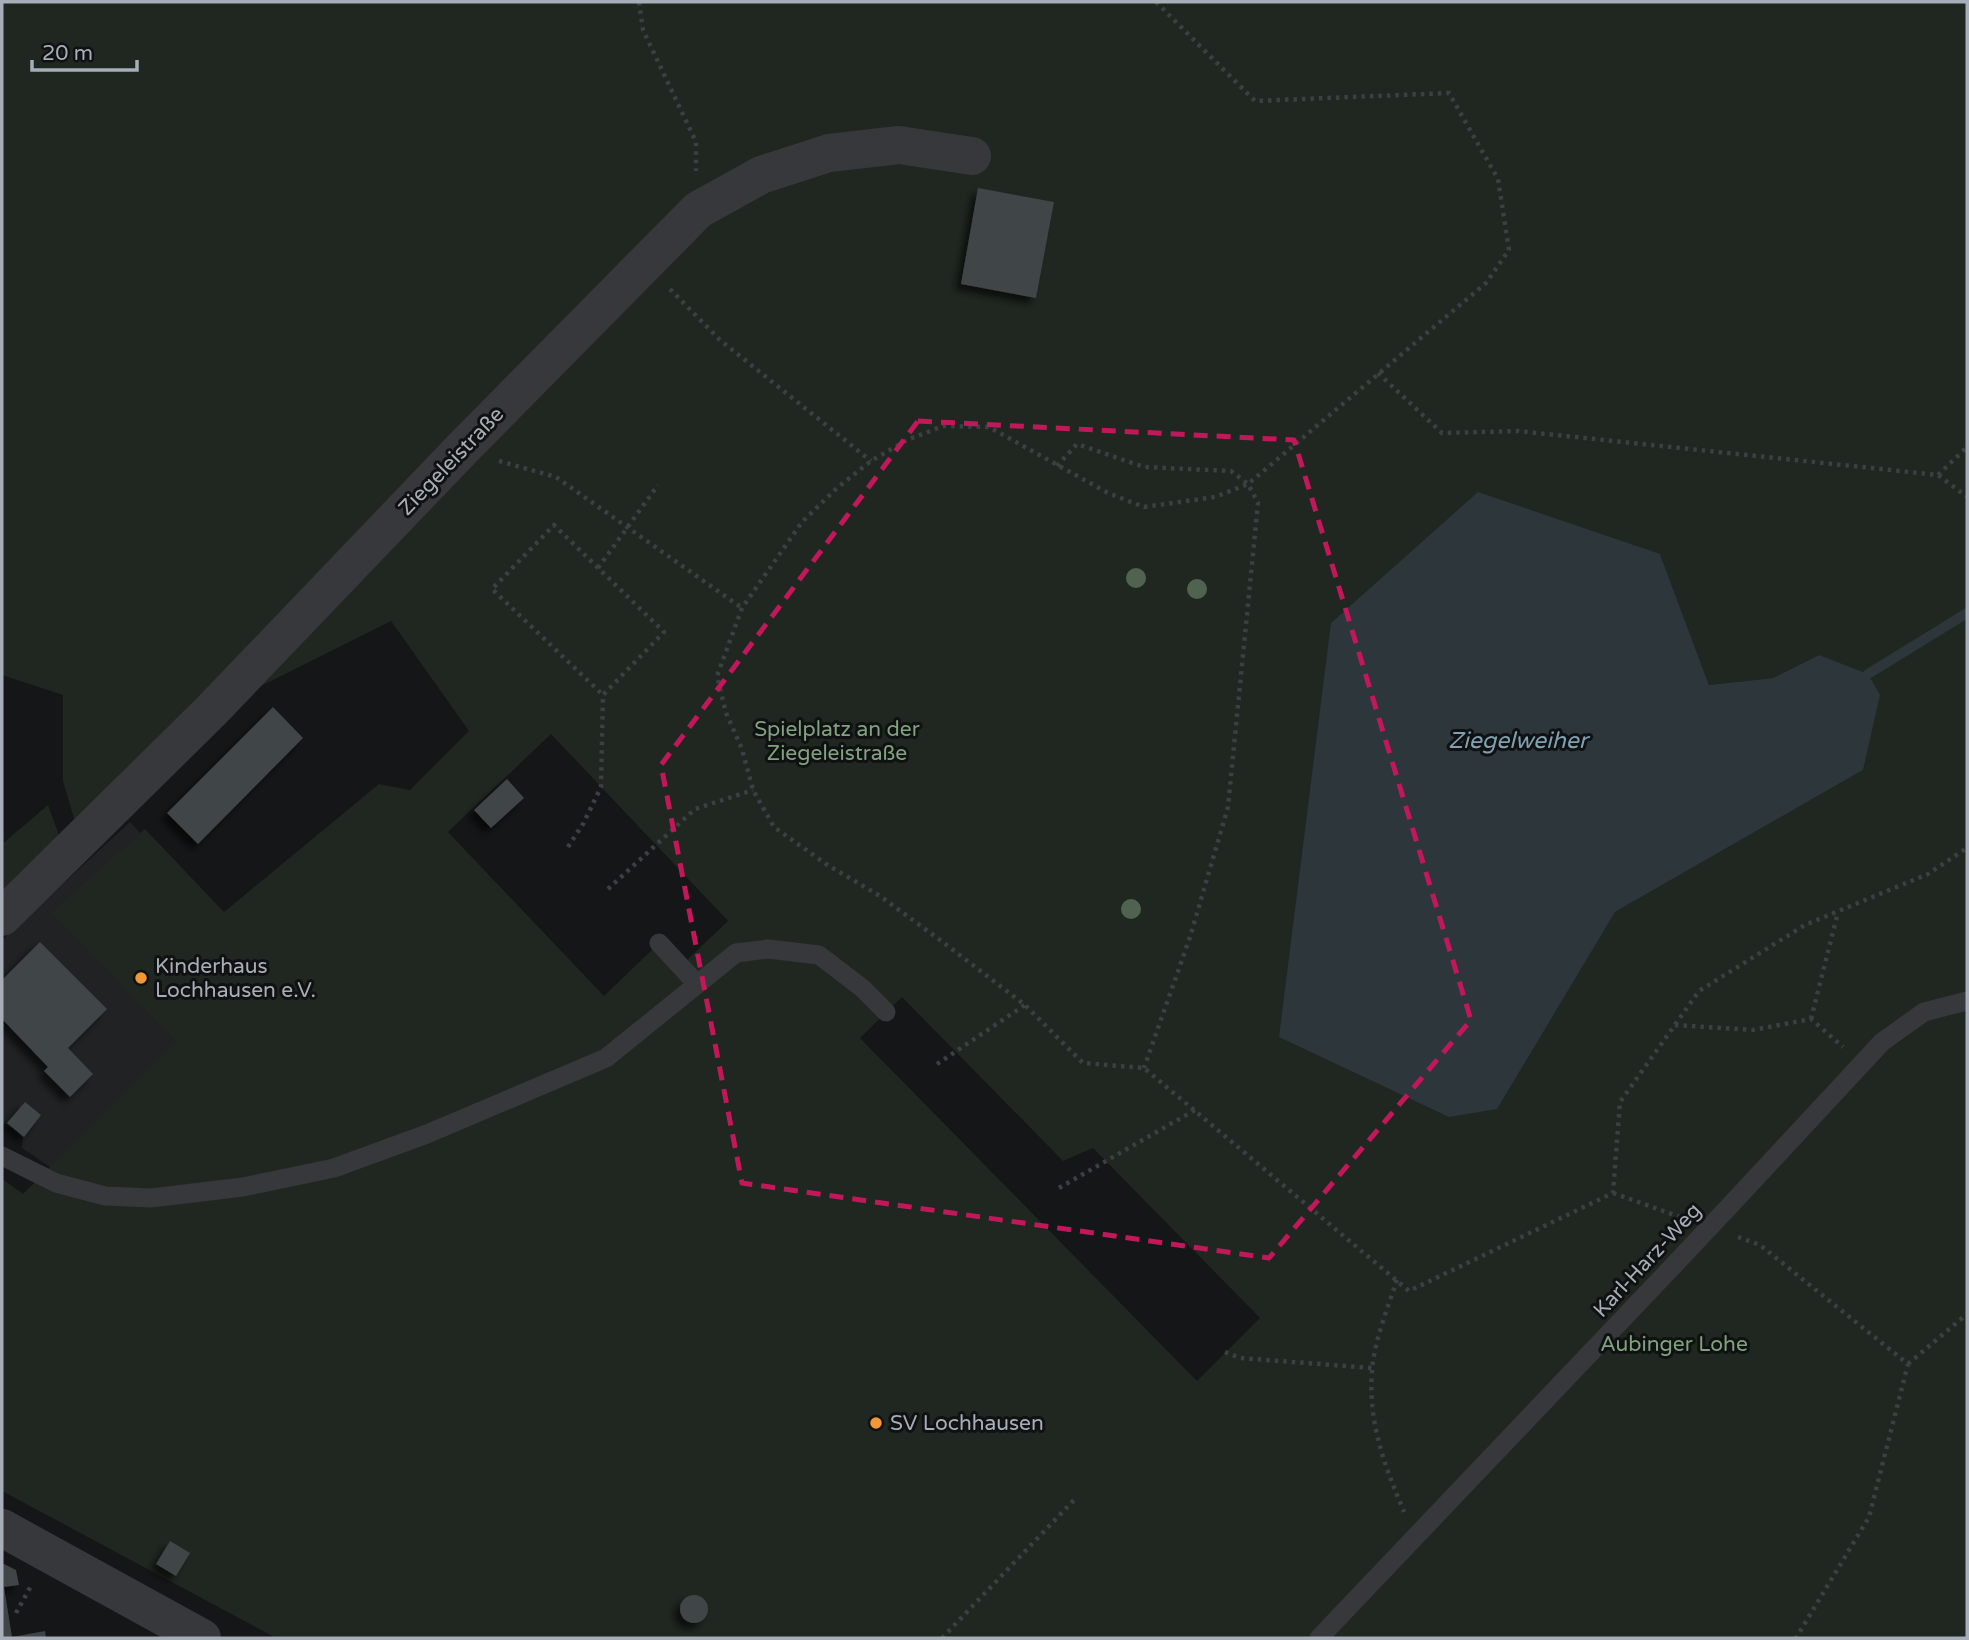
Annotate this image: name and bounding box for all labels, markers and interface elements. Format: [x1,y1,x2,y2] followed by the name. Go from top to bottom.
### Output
[32,28,136,72] scale bar
[42,41,93,66] text: 20 m
[394,402,509,521] street label: Ziegeleistraße
[754,717,920,766] park label: Spielplatz an der Ziegeleistraße
[1448,727,1591,755] water label: Ziegelweiher
[155,954,316,1003] place label: Kinderhaus Lochhausen e.V.
[133,970,149,986] marker: Kinderhaus Lochhausen e.V.
[1588,1198,1707,1322] street label: Karl-Harz-Weg
[1600,1332,1748,1357] park label: Aubinger Lohe
[890,1411,1044,1436] place label: SV Lochhausen
[868,1415,884,1431] marker: SV Lochhausen

